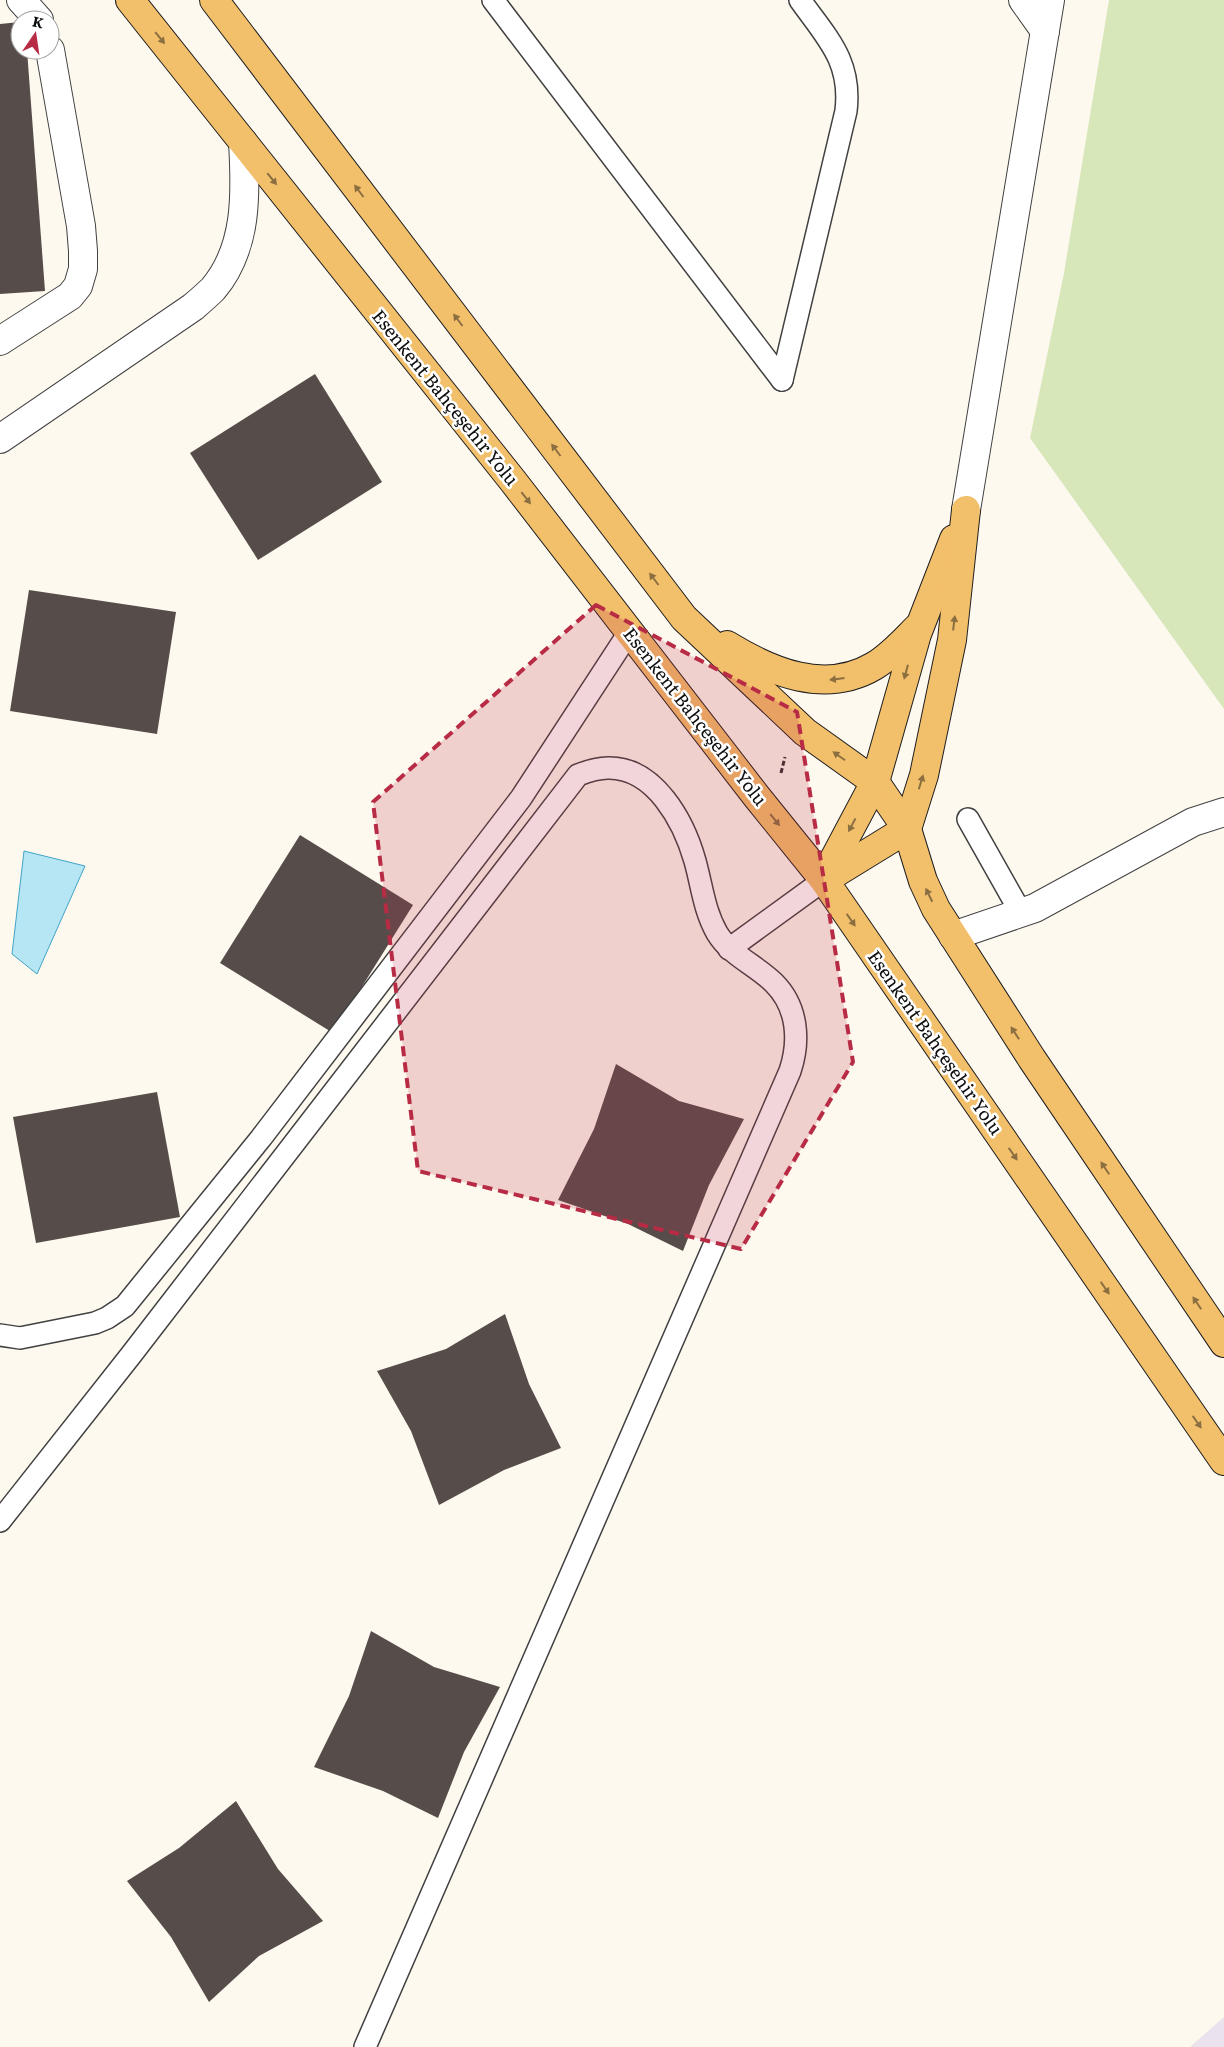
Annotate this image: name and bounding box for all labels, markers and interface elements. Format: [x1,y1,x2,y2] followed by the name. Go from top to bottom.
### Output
[10,10,60,60] north arrow
[31,10,46,32] text: K
[154,31,165,44] one-way arrow
[267,172,278,185] one-way arrow
[354,185,365,198] one-way arrow
[366,303,526,491] street label: Esenkent Bahçeşehir Yolu
[452,314,463,327] one-way arrow
[551,443,561,457] one-way arrow
[521,491,531,505] one-way arrow
[649,573,660,586] one-way arrow
[951,615,959,631] one-way arrow
[618,621,774,811] street label: Esenkent Bahçeşehir Yolu
[902,665,910,680] one-way arrow
[828,675,844,683] one-way arrow
[832,751,846,761] one-way arrow
[918,774,926,789] one-way arrow
[770,813,781,826] one-way arrow
[848,818,856,832] one-way arrow
[925,888,934,903] one-way arrow
[846,913,856,927] one-way arrow
[862,944,1010,1140] street label: Esenkent Bahçeşehir Yolu
[1010,1027,1020,1040] one-way arrow
[1008,1148,1018,1161] one-way arrow
[1101,1162,1110,1175] one-way arrow
[1100,1281,1110,1295] one-way arrow
[1192,1296,1202,1310] one-way arrow
[1192,1415,1202,1429] one-way arrow

